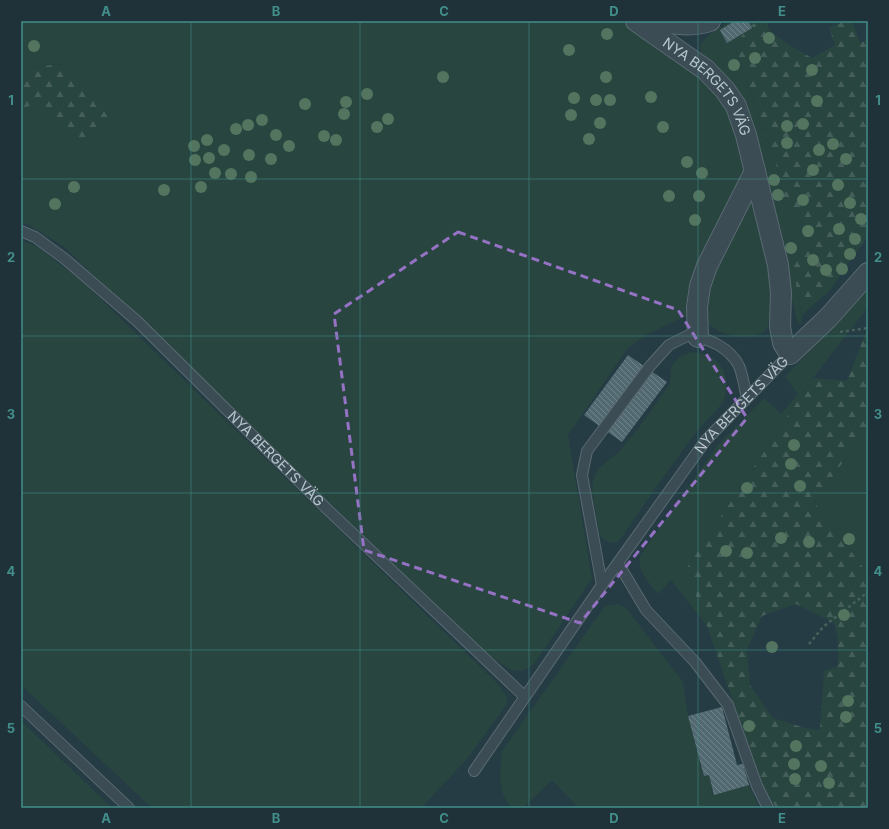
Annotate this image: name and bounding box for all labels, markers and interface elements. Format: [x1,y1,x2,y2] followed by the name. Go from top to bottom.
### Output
[101,3,111,19] text: A
[272,3,281,19] text: B
[439,3,449,19] text: C
[609,3,619,19] text: D
[778,3,786,19] text: E
[660,34,755,138] street label: NYA BERGETS VÄG
[8,92,14,108] text: 1
[875,92,881,108] text: 1
[7,249,15,265] text: 2
[874,249,882,265] text: 2
[690,352,791,456] street label: NYA BERGETS VÄG
[7,406,15,422] text: 3
[874,406,882,422] text: 3
[225,407,328,509] street label: NYA BERGETS VÄG
[7,563,16,579] text: 4
[874,563,883,579] text: 4
[7,720,15,736] text: 5
[874,720,882,736] text: 5
[101,810,111,826] text: A
[272,810,281,826] text: B
[439,810,449,826] text: C
[609,810,619,826] text: D
[778,810,786,826] text: E

